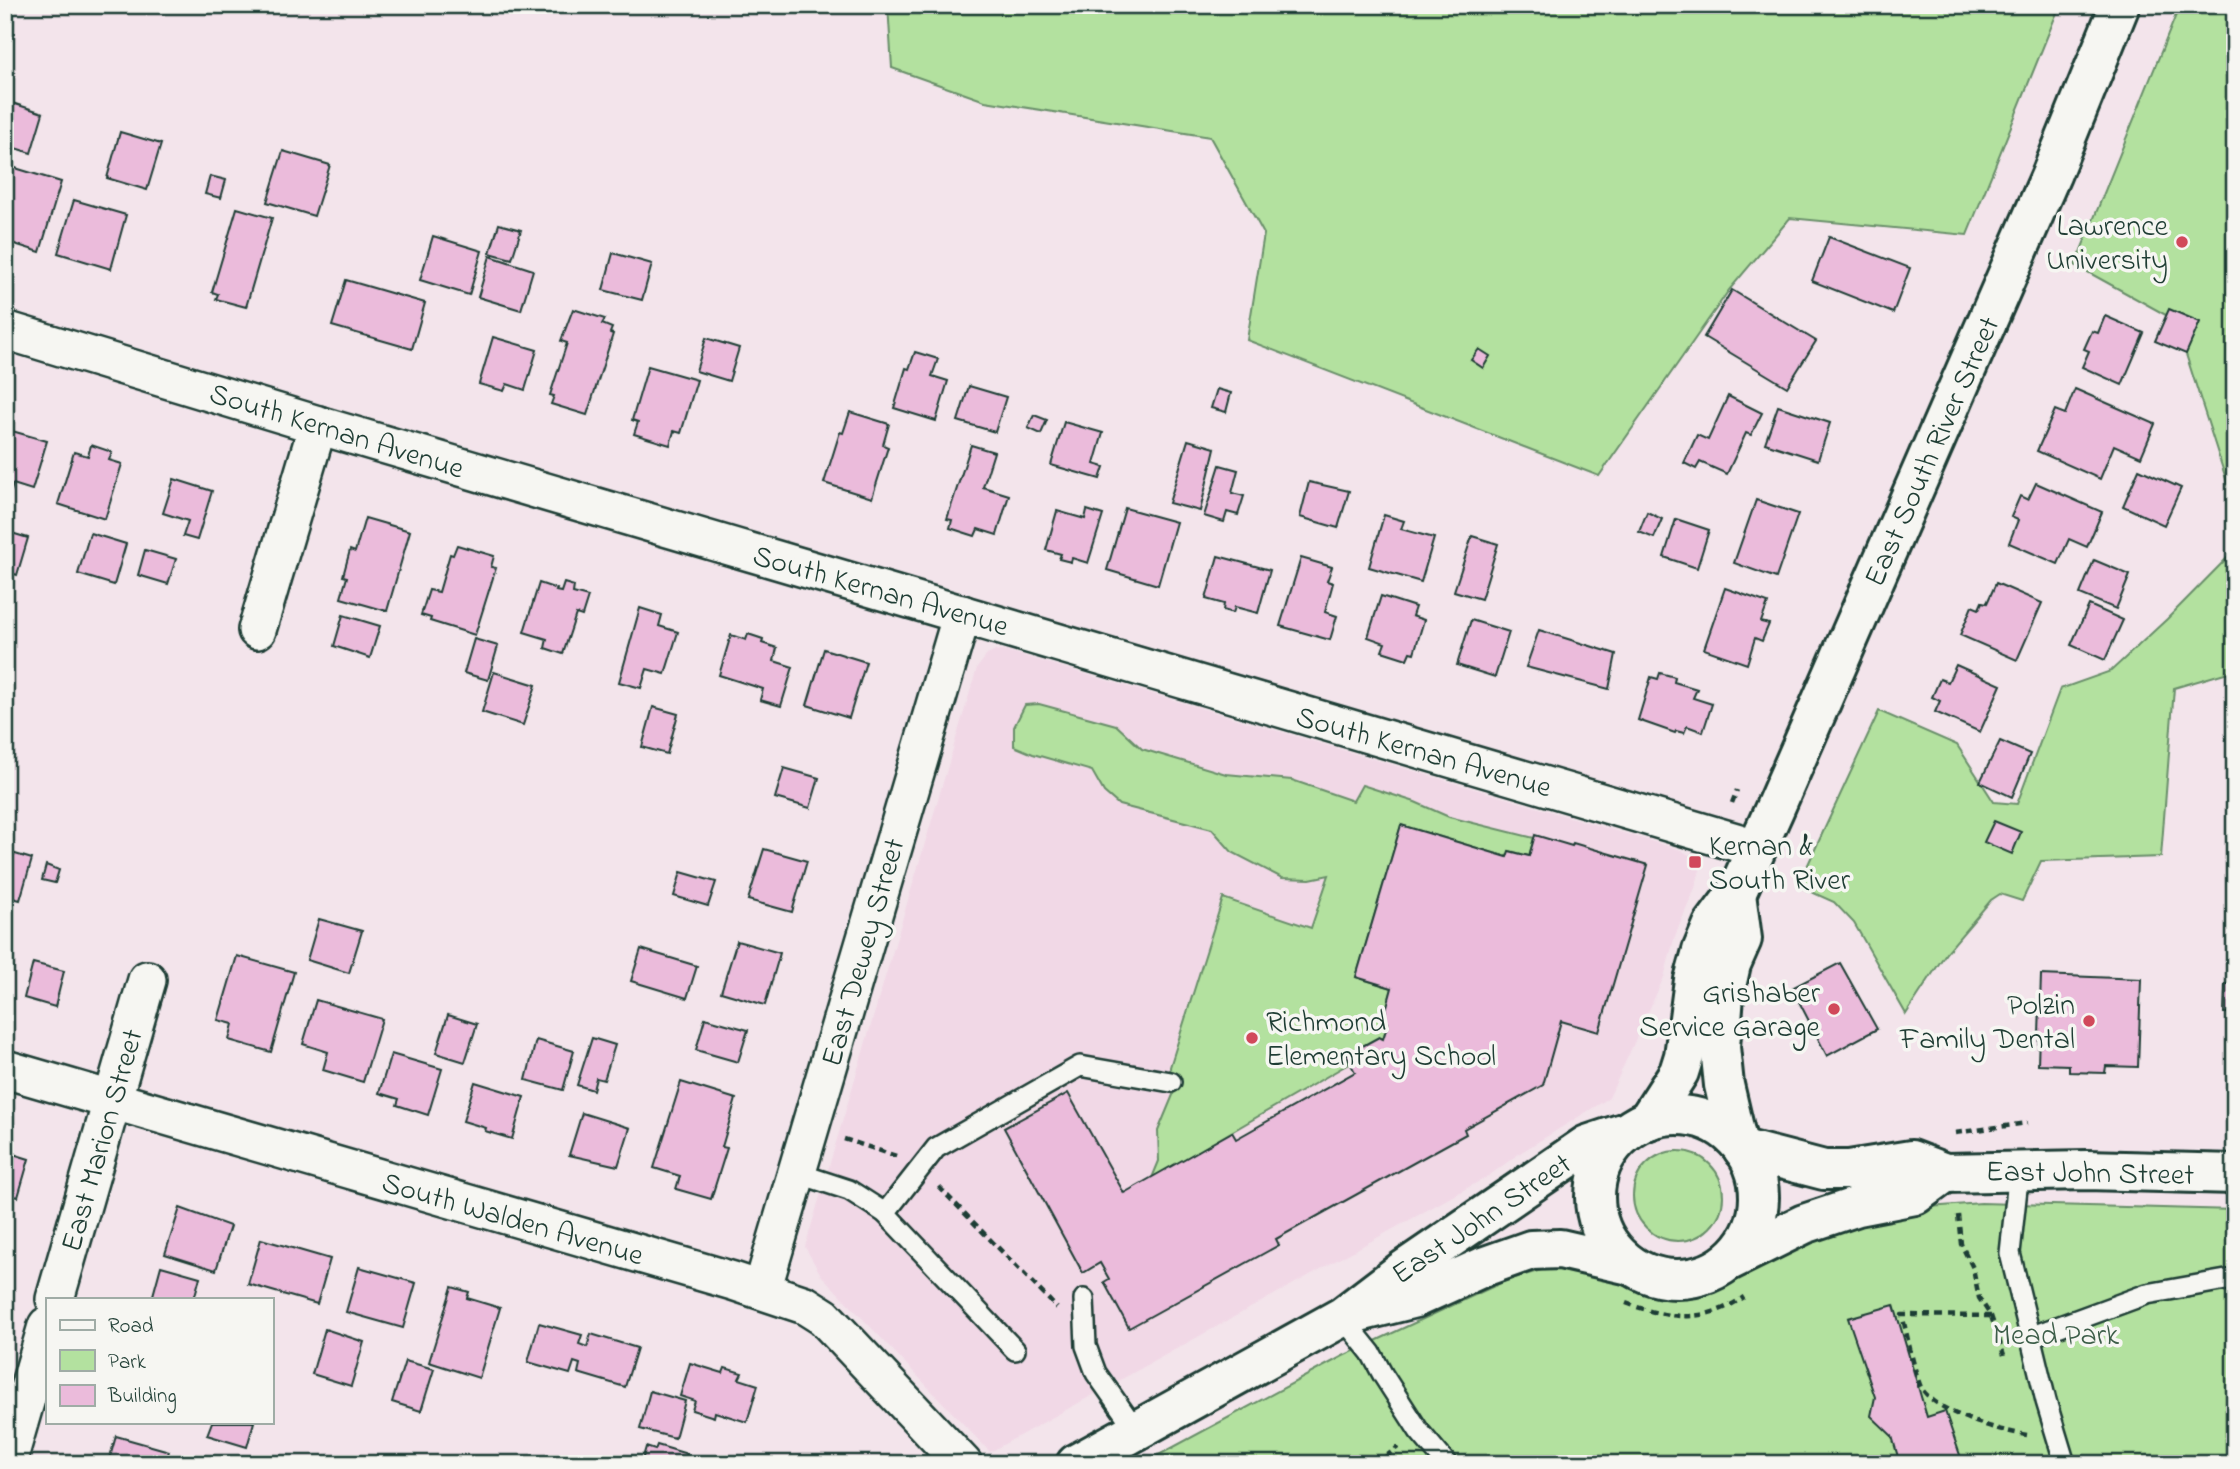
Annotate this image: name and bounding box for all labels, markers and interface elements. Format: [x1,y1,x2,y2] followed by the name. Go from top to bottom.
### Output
[2046,206,2169,284] place label: Lawrence University
[2174,234,2190,250] marker: Lawrence University
[1854,310,2013,594] street label: East South River Street
[203,373,469,493] street label: South Kernan Avenue
[747,535,1014,651] street label: South Kernan Avenue
[1290,696,1557,812] street label: South Kernan Avenue
[1709,826,1851,904] place label: Kernan & South River
[811,834,919,1072] street label: East Dewey Street
[1687,854,1703,870] marker: Kernan & South River
[1639,973,1821,1051] place label: Grishaber Service Garage
[1899,985,2075,1063] place label: Polzin Family Dental
[1826,1001,1842,1017] marker: Grishaber Service Garage
[1266,1002,1496,1080] place label: Richmond Elementary School
[2081,1013,2097,1029] marker: Polzin Family Dental
[51,1024,157,1257] street label: East Marion Street
[1244,1030,1260,1046] marker: Richmond Elementary School
[1384,1144,1581,1297] street label: East John Street
[1985,1151,2195,1199] street label: East John Street
[376,1162,649,1279] street label: South Walden Avenue
[46,1298,273,1424] legend
[108,1312,154,1342] text: Road
[1993,1315,2120,1359] park label: Mead Park
[108,1348,147,1378] text: Park
[107,1382,177,1414] text: Building

